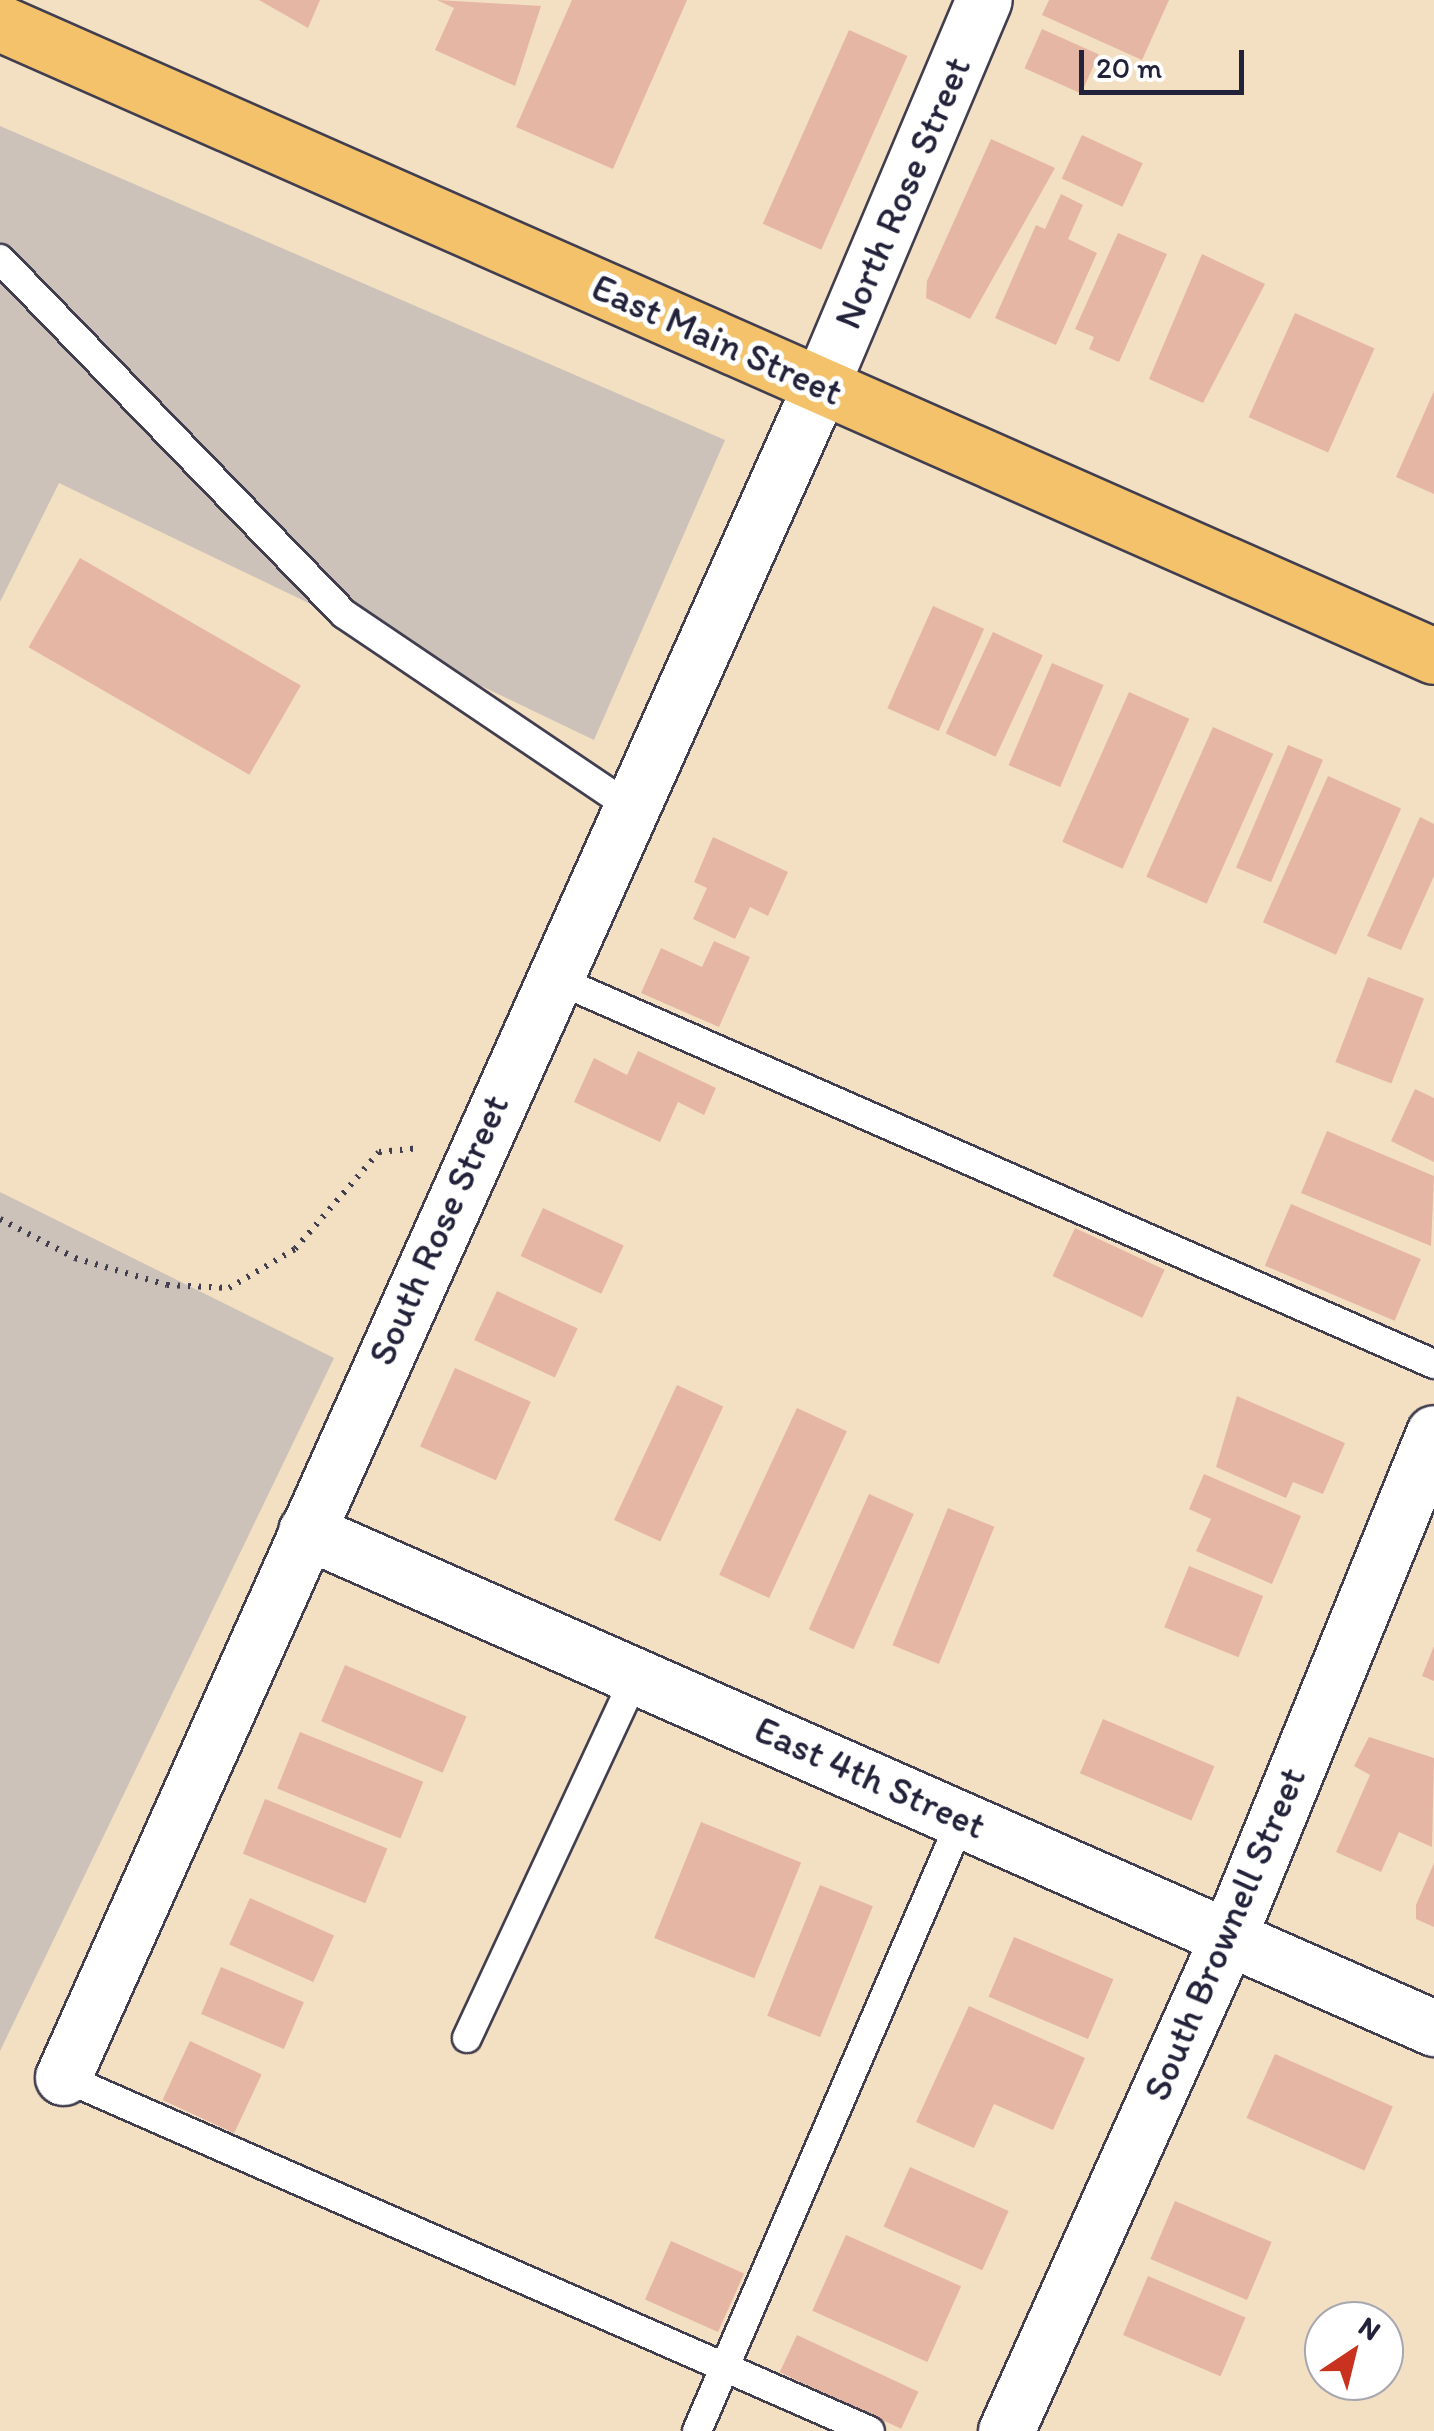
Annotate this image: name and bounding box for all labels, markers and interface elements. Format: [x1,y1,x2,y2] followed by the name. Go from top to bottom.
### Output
[1084,30,1249,92] scale bar
[1096,49,1162,86] text: 20 m
[825,51,981,335] street label: North Rose Street
[584,264,850,416] street label: East Main Street
[359,1088,519,1372] street label: South Rose Street
[748,1707,992,1849] street label: East 4th Street
[1134,1760,1316,2108] street label: South Brownell Street
[1304,2301,1404,2401] north arrow
[1353,2309,1388,2347] text: N

